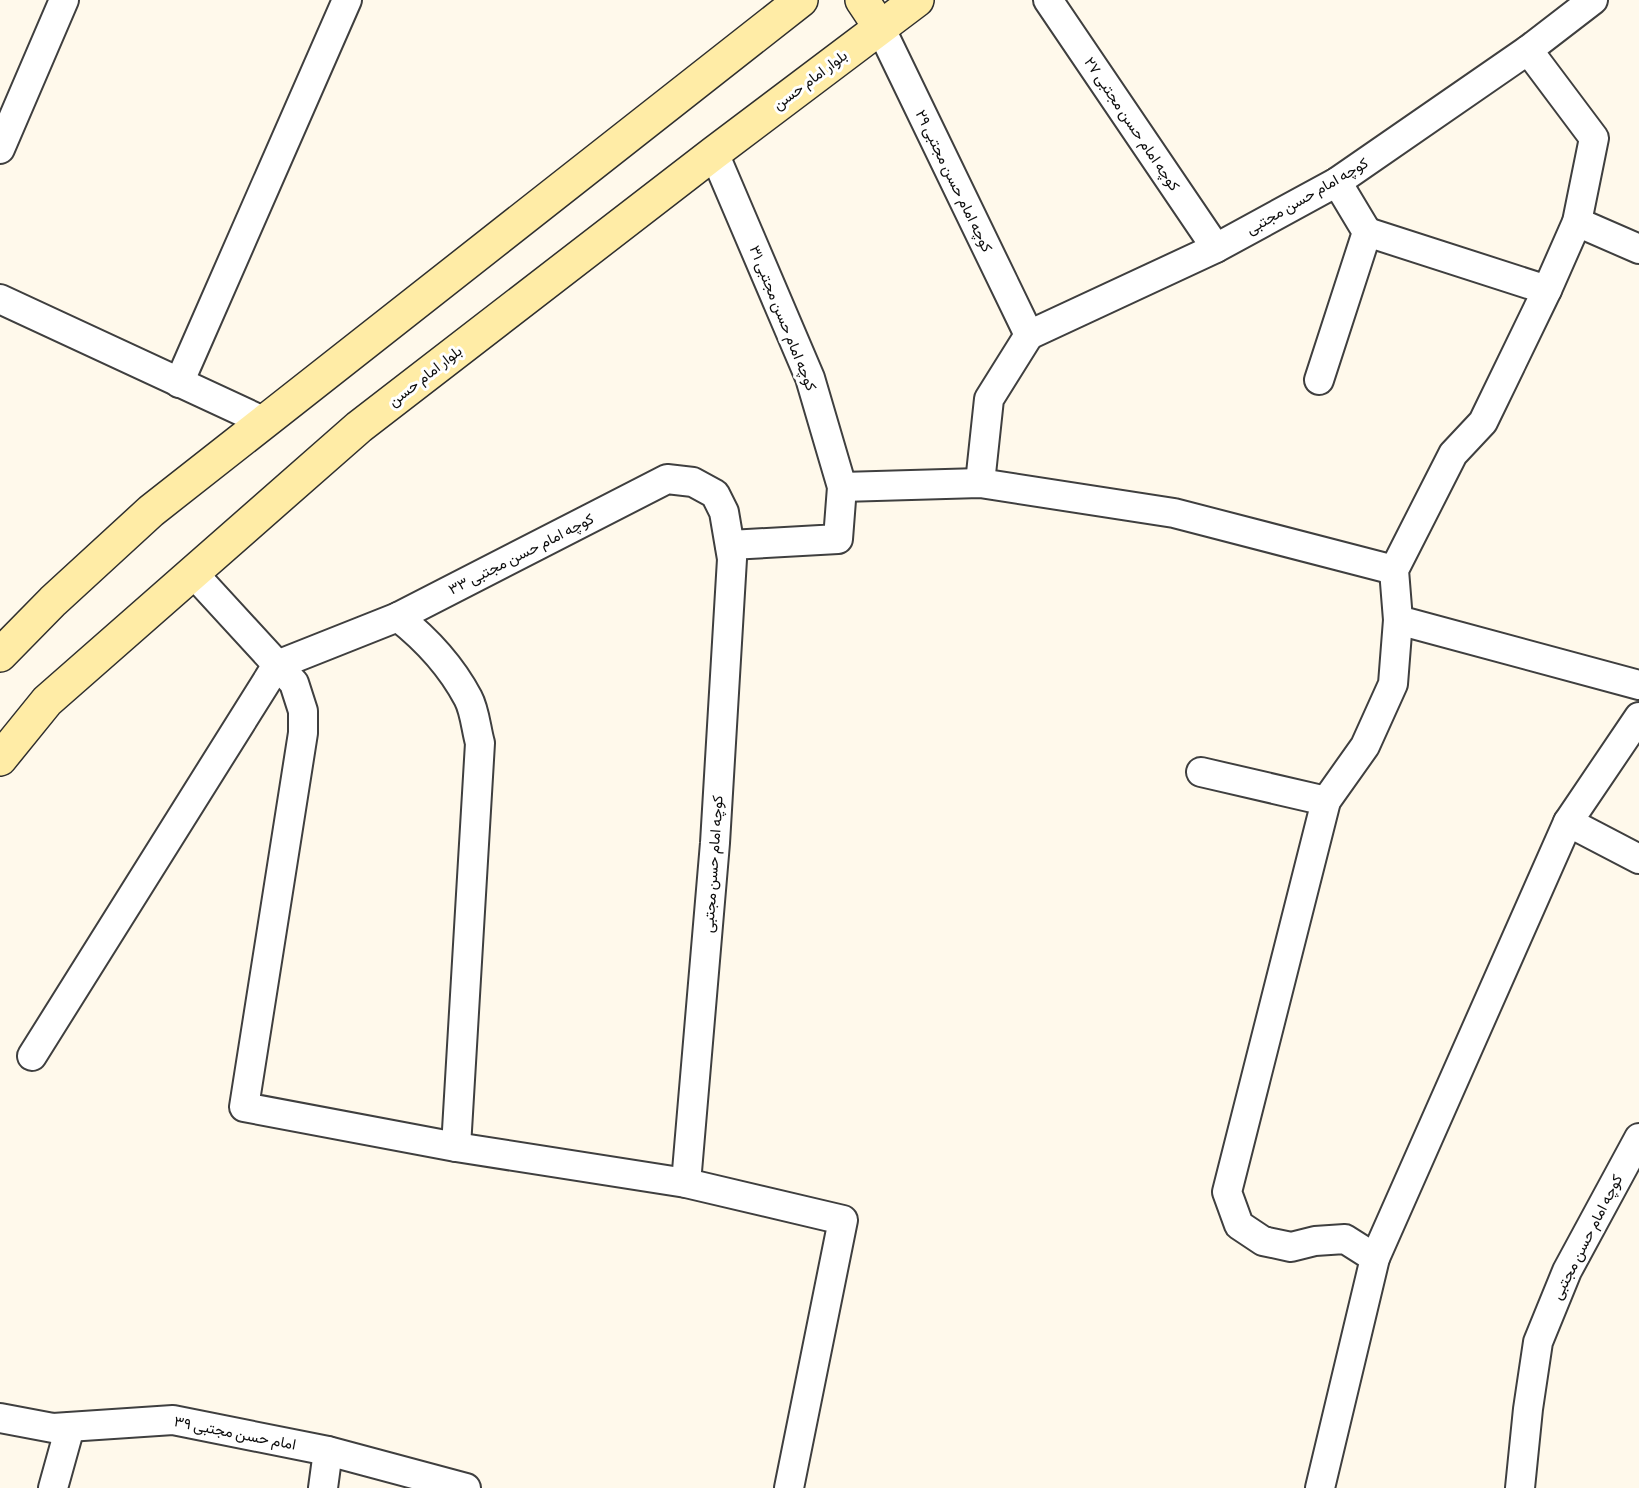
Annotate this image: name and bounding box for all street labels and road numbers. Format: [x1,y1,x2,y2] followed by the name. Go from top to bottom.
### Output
[769,46,851,115] street label: بلوار امام حسن
[1080,54,1184,195] street label: کوچه امام حسن مجتبی ۲۷
[911,107,996,256] street label: کوچه امام حسن مجتبی ۲۹
[1243,154,1372,239] street label: کوچه امام حسن مجتبی
[745,243,821,394] street label: کوچه امام حسن مجتبی ۳۱
[385,342,466,411] street label: بلوار امام حسن
[445,509,597,599] street label: کوچه امام حسن مجتبی ۳۳
[699,794,728,933] street label: کوچه امام حسن مجتبی
[1548,1171,1627,1303] street label: کوچه امام حسن مجتبی
[172,1412,298,1455] street label: امام حسن مجتبی ۳۹

